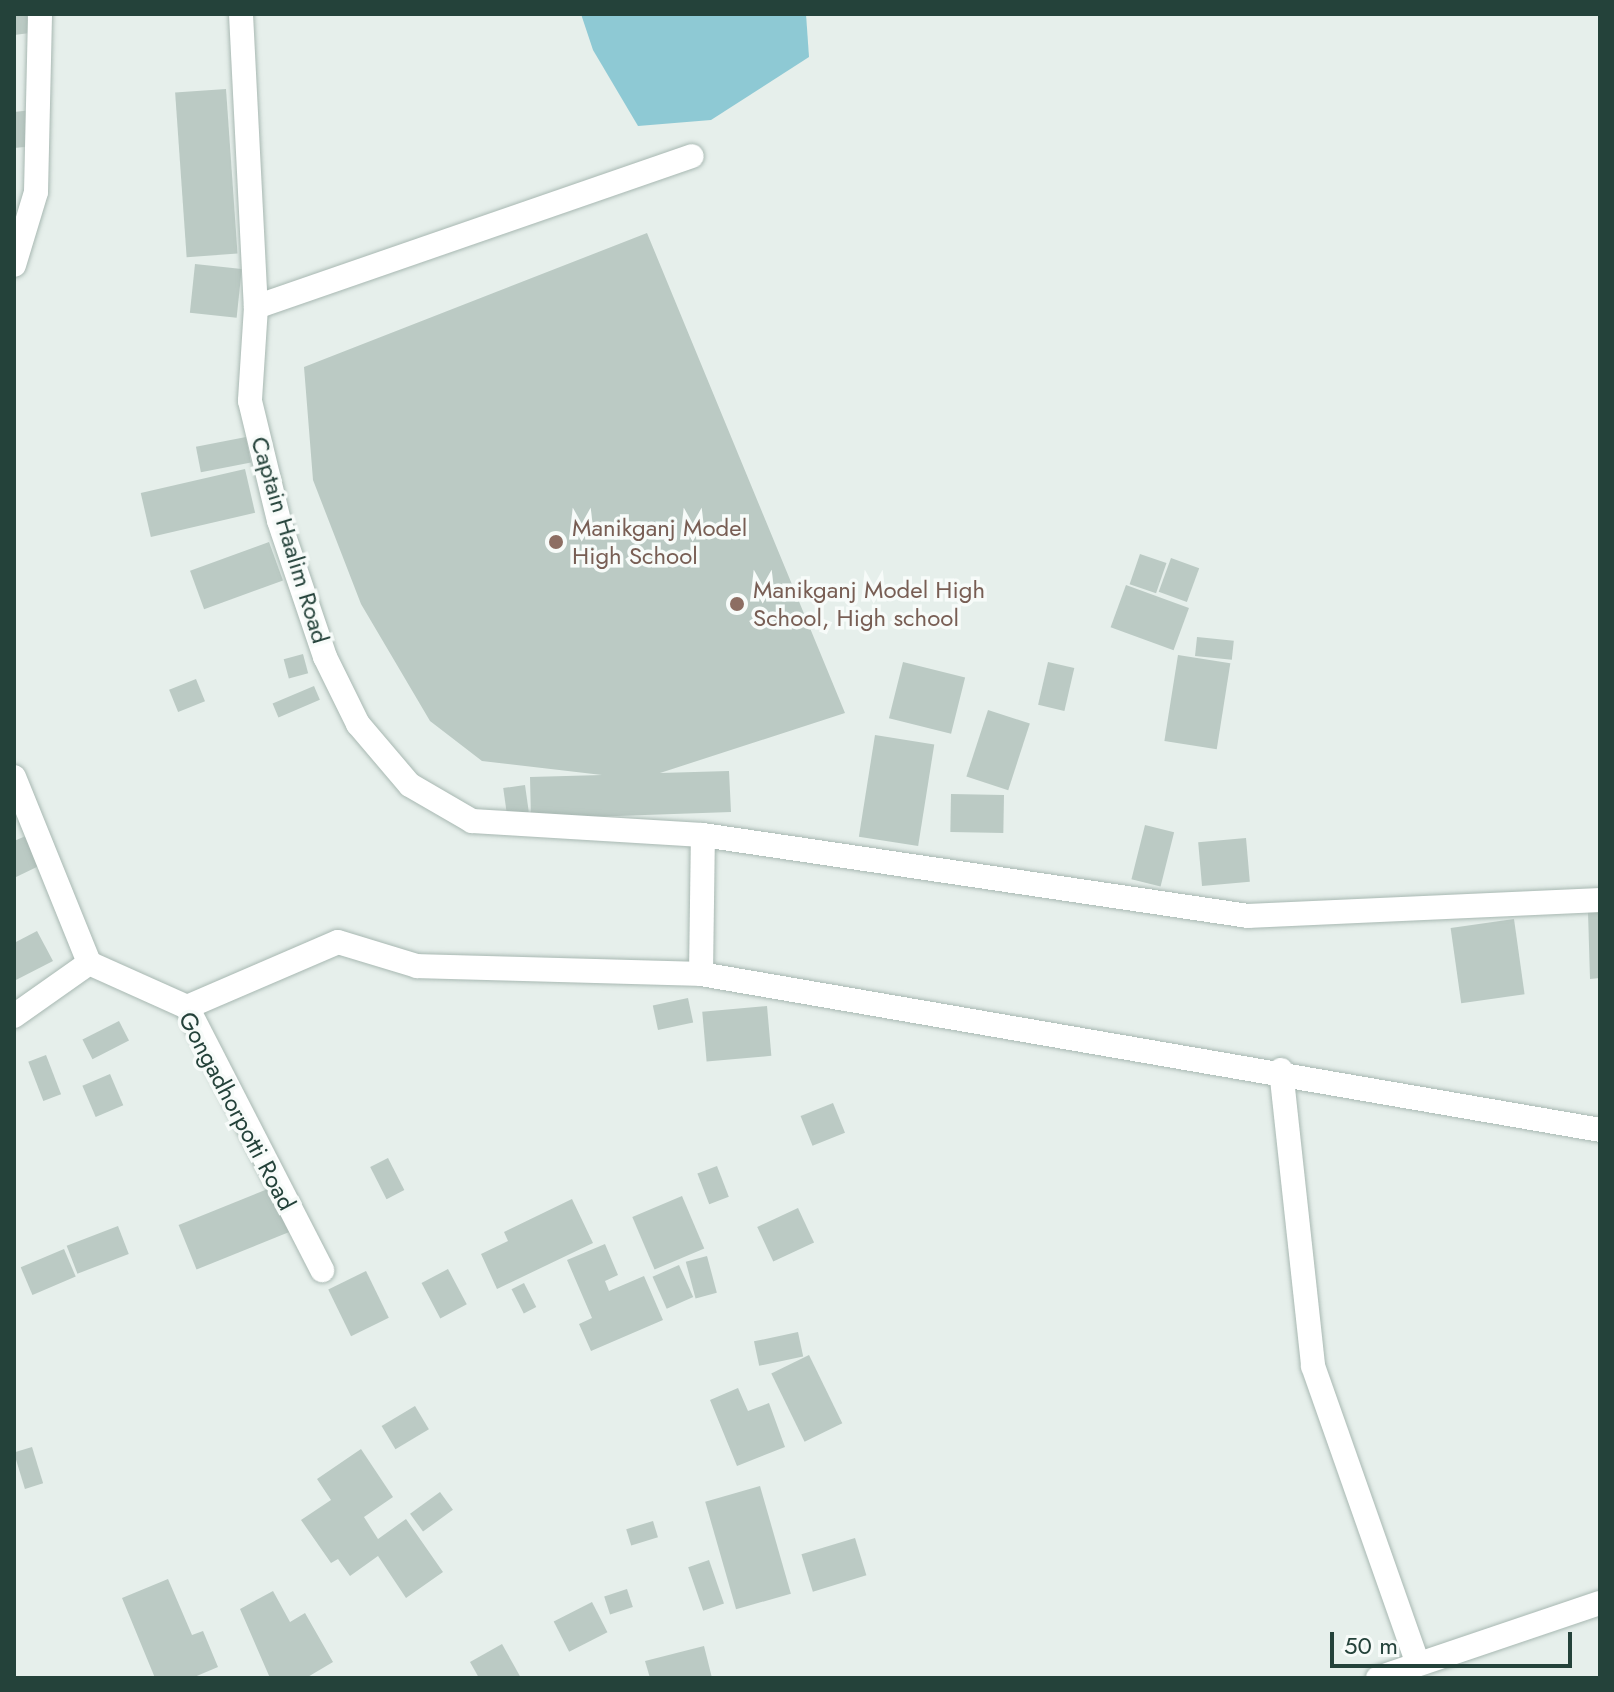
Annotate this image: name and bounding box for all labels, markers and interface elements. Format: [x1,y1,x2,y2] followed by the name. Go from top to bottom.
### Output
[245,433,335,647] street label: Captain Haalim Road
[572,514,747,570] place label: Manikganj Model High School
[547,533,565,551] marker: Manikganj Model High School
[753,576,985,632] place label: Manikganj Model High School, High school
[728,595,746,613] marker: Manikganj Model High School, High school
[172,1007,302,1215] street label: Gongadhorpotti Road
[1334,1616,1576,1666] scale bar
[1344,1628,1398,1663] text: 50 m

